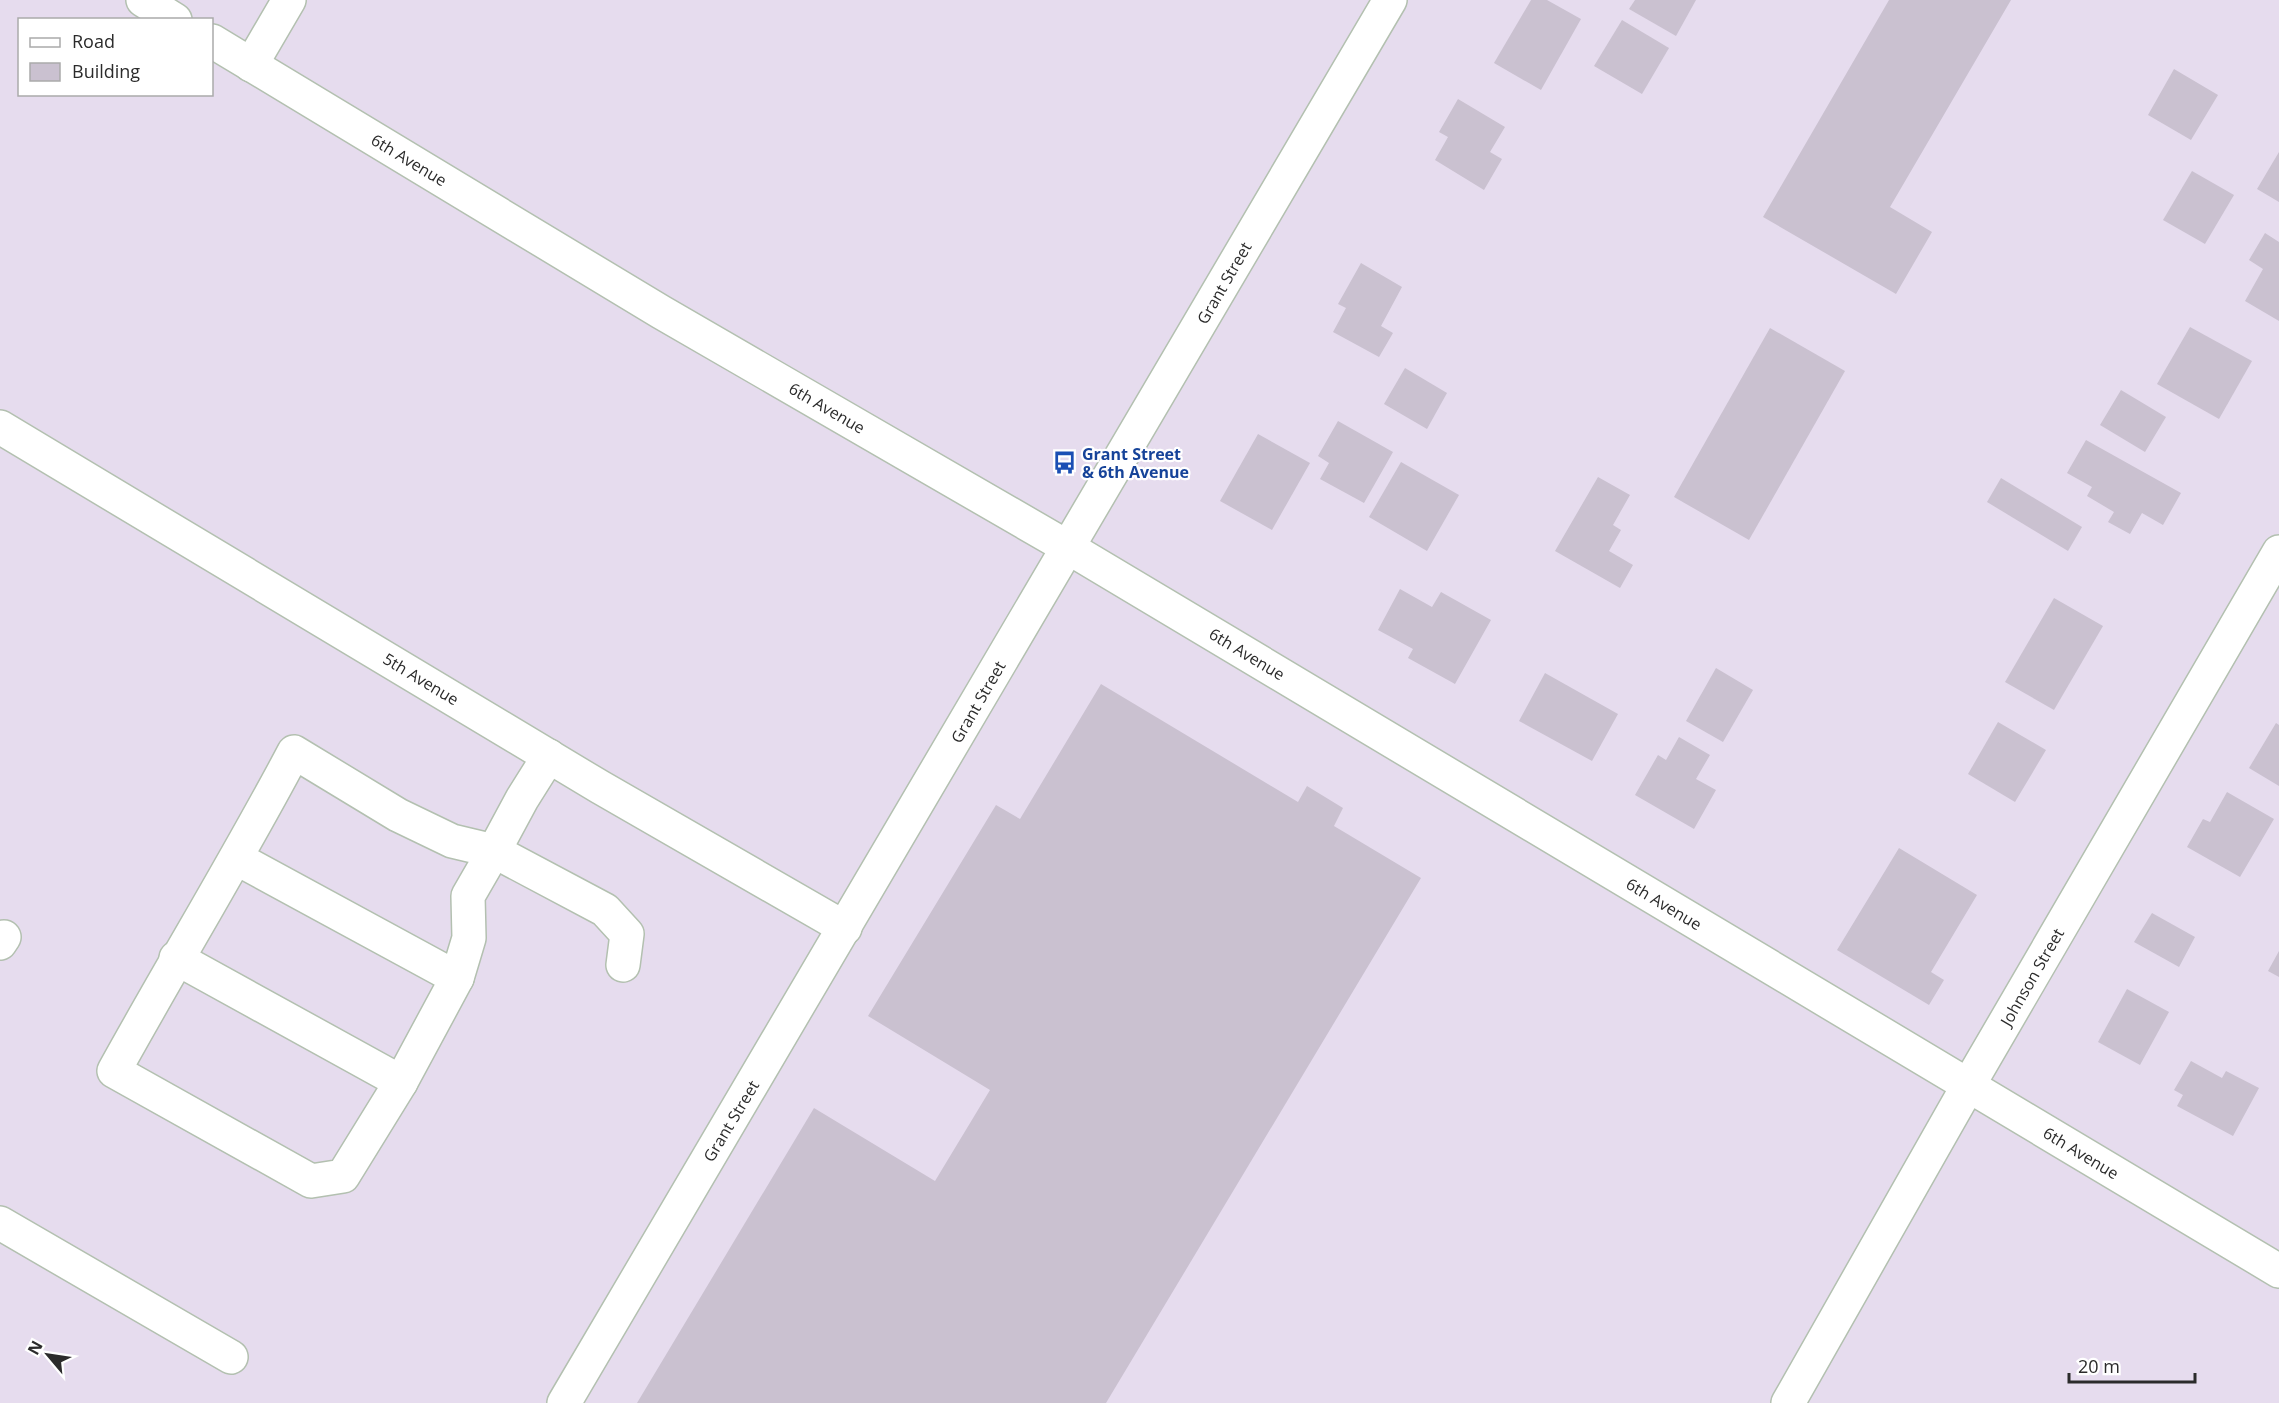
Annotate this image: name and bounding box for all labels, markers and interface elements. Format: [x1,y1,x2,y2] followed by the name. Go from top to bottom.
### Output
[18,18,213,96] legend
[72,29,115,53] text: Road
[72,59,140,83] text: Building
[367,129,451,191] street label: 6th Avenue
[1192,238,1257,328] street label: Grant Street
[785,377,869,439] street label: 6th Avenue
[1082,443,1189,483] place label: Grant Street & 6th Avenue
[1051,450,1077,476] bus stop icon: Grant Street & 6th Avenue
[1205,623,1289,685] street label: 6th Avenue
[379,648,463,710] street label: 5th Avenue
[946,657,1011,747] street label: Grant Street
[1622,873,1706,935] street label: 6th Avenue
[1994,924,2069,1032] street label: Johnson Street
[698,1076,764,1166] street label: Grant Street
[2039,1122,2123,1184] street label: 6th Avenue
[18,1325,78,1385] north arrow
[22,1337,48,1359] text: N
[2069,1346,2195,1384] scale bar
[2078,1354,2120,1378] text: 20 m

